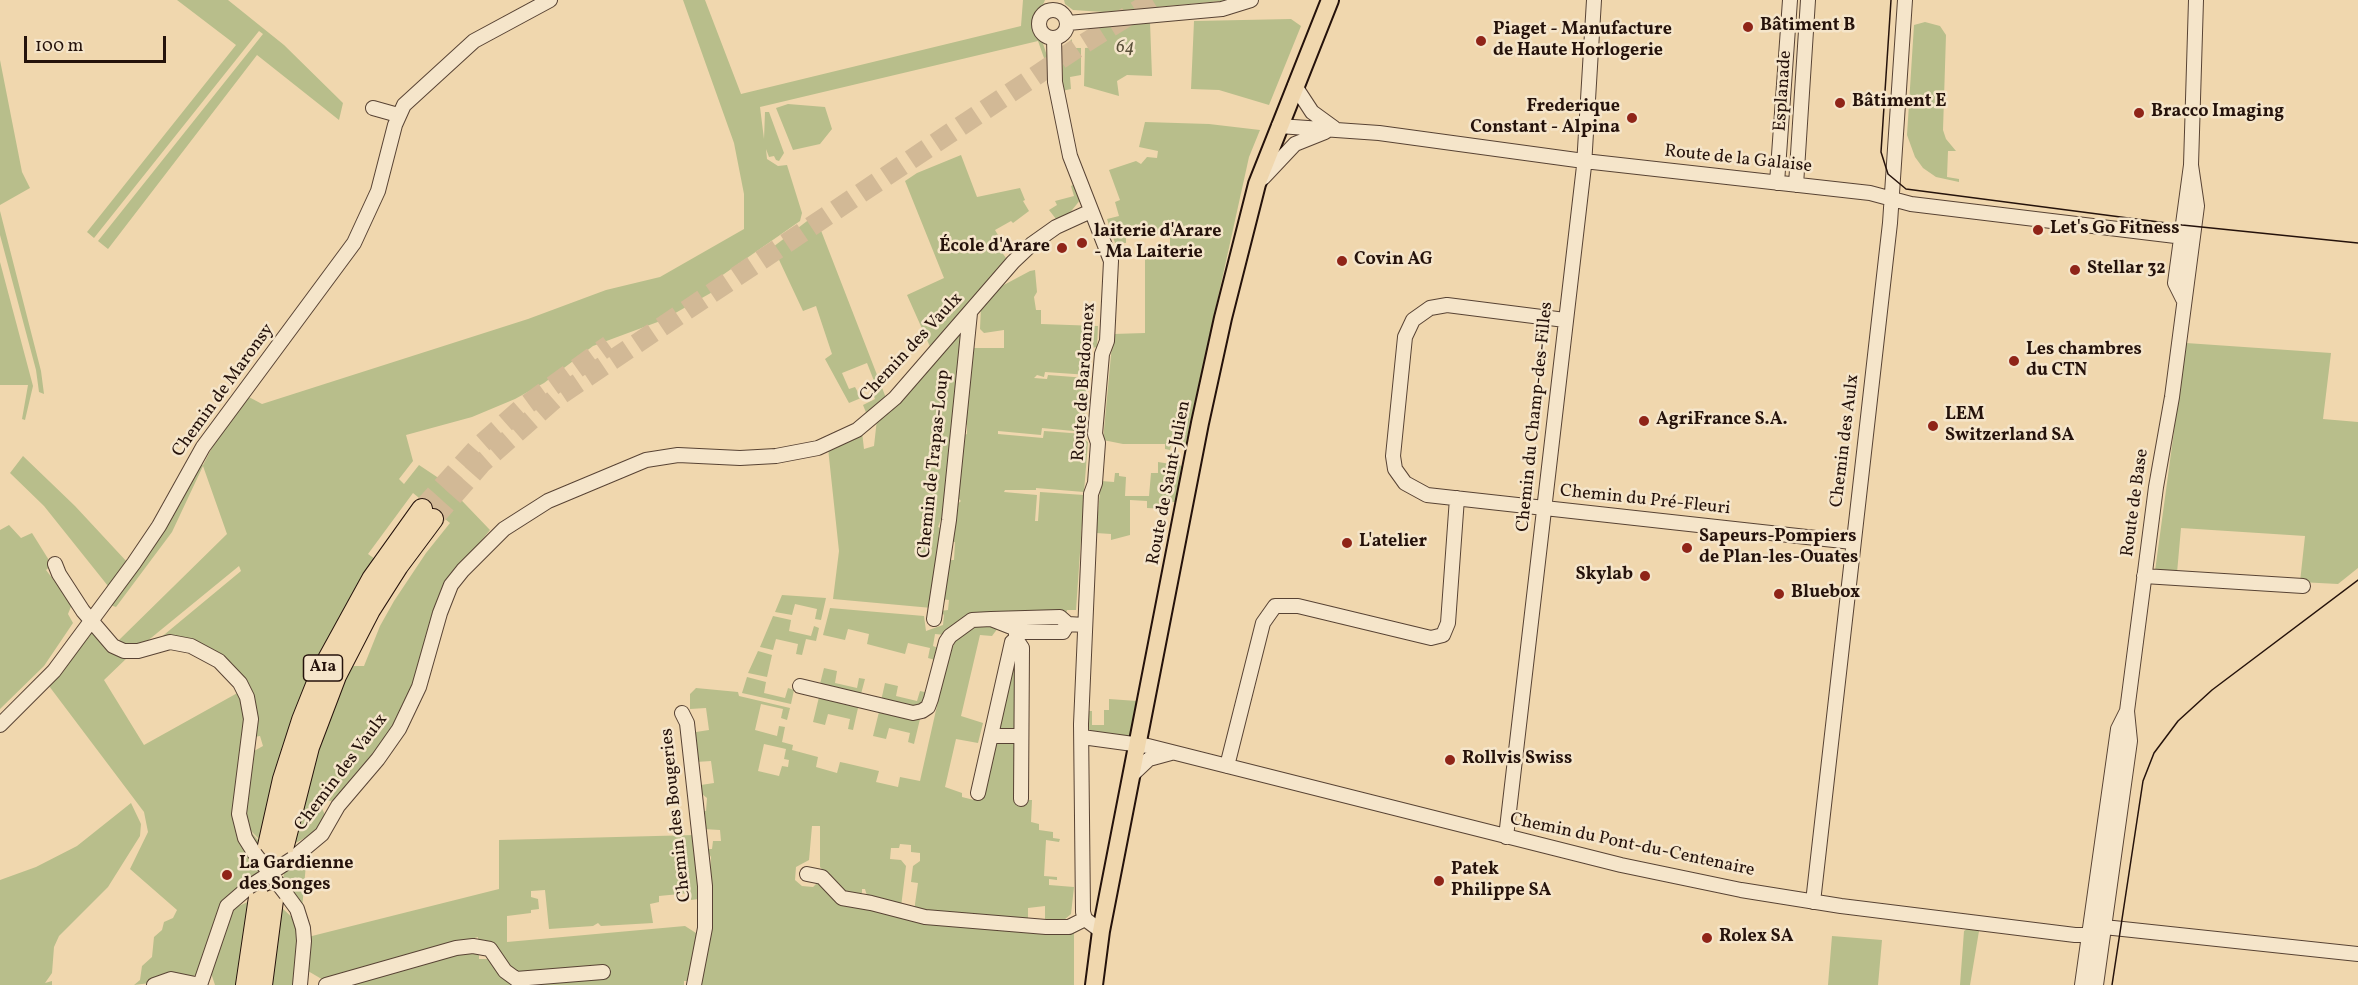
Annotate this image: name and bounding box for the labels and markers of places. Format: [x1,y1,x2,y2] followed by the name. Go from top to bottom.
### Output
[1760,16,1855,38] place label: Bâtiment B
[1493,20,1672,63] place label: Piaget - Manufacture de Haute Horlogerie
[1741,20,1755,34] marker: Bâtiment B
[1474,34,1488,48] marker: Piaget - Manufacture de Haute Horlogerie
[1852,92,1946,114] place label: Bâtiment E
[1833,96,1847,110] marker: Bâtiment E
[1470,97,1620,140] place label: Frederique Constant - Alpina
[2151,102,2284,124] place label: Bracco Imaging
[2132,106,2146,120] marker: Bracco Imaging
[1625,111,1639,125] marker: Frederique Constant - Alpina
[2050,219,2180,241] place label: Let's Go Fitness
[1094,222,1221,264] place label: laiterie d'Arare - Ma Laiterie
[2031,223,2045,237] marker: Let's Go Fitness
[1075,236,1089,250] marker: laiterie d'Arare - Ma Laiterie
[939,237,1050,259] place label: École d'Arare
[1055,241,1069,255] marker: École d'Arare
[1354,250,1433,272] place label: Covin AG
[1335,254,1349,268] marker: Covin AG
[2087,259,2166,281] place label: Stellar 32
[2068,263,2082,277] marker: Stellar 32
[2026,340,2142,382] place label: Les chambres du CTN
[2007,354,2021,368] marker: Les chambres du CTN
[1945,405,2074,448] place label: LEM Switzerland SA
[1656,410,1788,432] place label: AgriFrance S.A.
[1637,414,1651,428] marker: AgriFrance S.A.
[1926,419,1940,433] marker: LEM Switzerland SA
[1699,527,1858,570] place label: Sapeurs-Pompiers de Plan-les-Ouates
[1359,532,1427,554] place label: L'atelier
[1340,536,1354,550] marker: L'atelier
[1680,541,1694,555] marker: Sapeurs-Pompiers de Plan-les-Ouates
[1575,565,1633,587] place label: Skylab
[1638,569,1652,583] marker: Skylab
[1791,583,1860,605] place label: Bluebox
[1772,587,1786,601] marker: Bluebox
[1462,749,1572,771] place label: Rollvis Swiss
[1443,753,1457,767] marker: Rollvis Swiss
[239,854,353,896] place label: La Gardienne des Songes
[1451,860,1551,902] place label: Patek Philippe SA
[220,868,234,882] marker: La Gardienne des Songes
[1432,874,1446,888] marker: Patek Philippe SA
[1719,927,1793,949] place label: Rolex SA
[1700,931,1714,945] marker: Rolex SA

